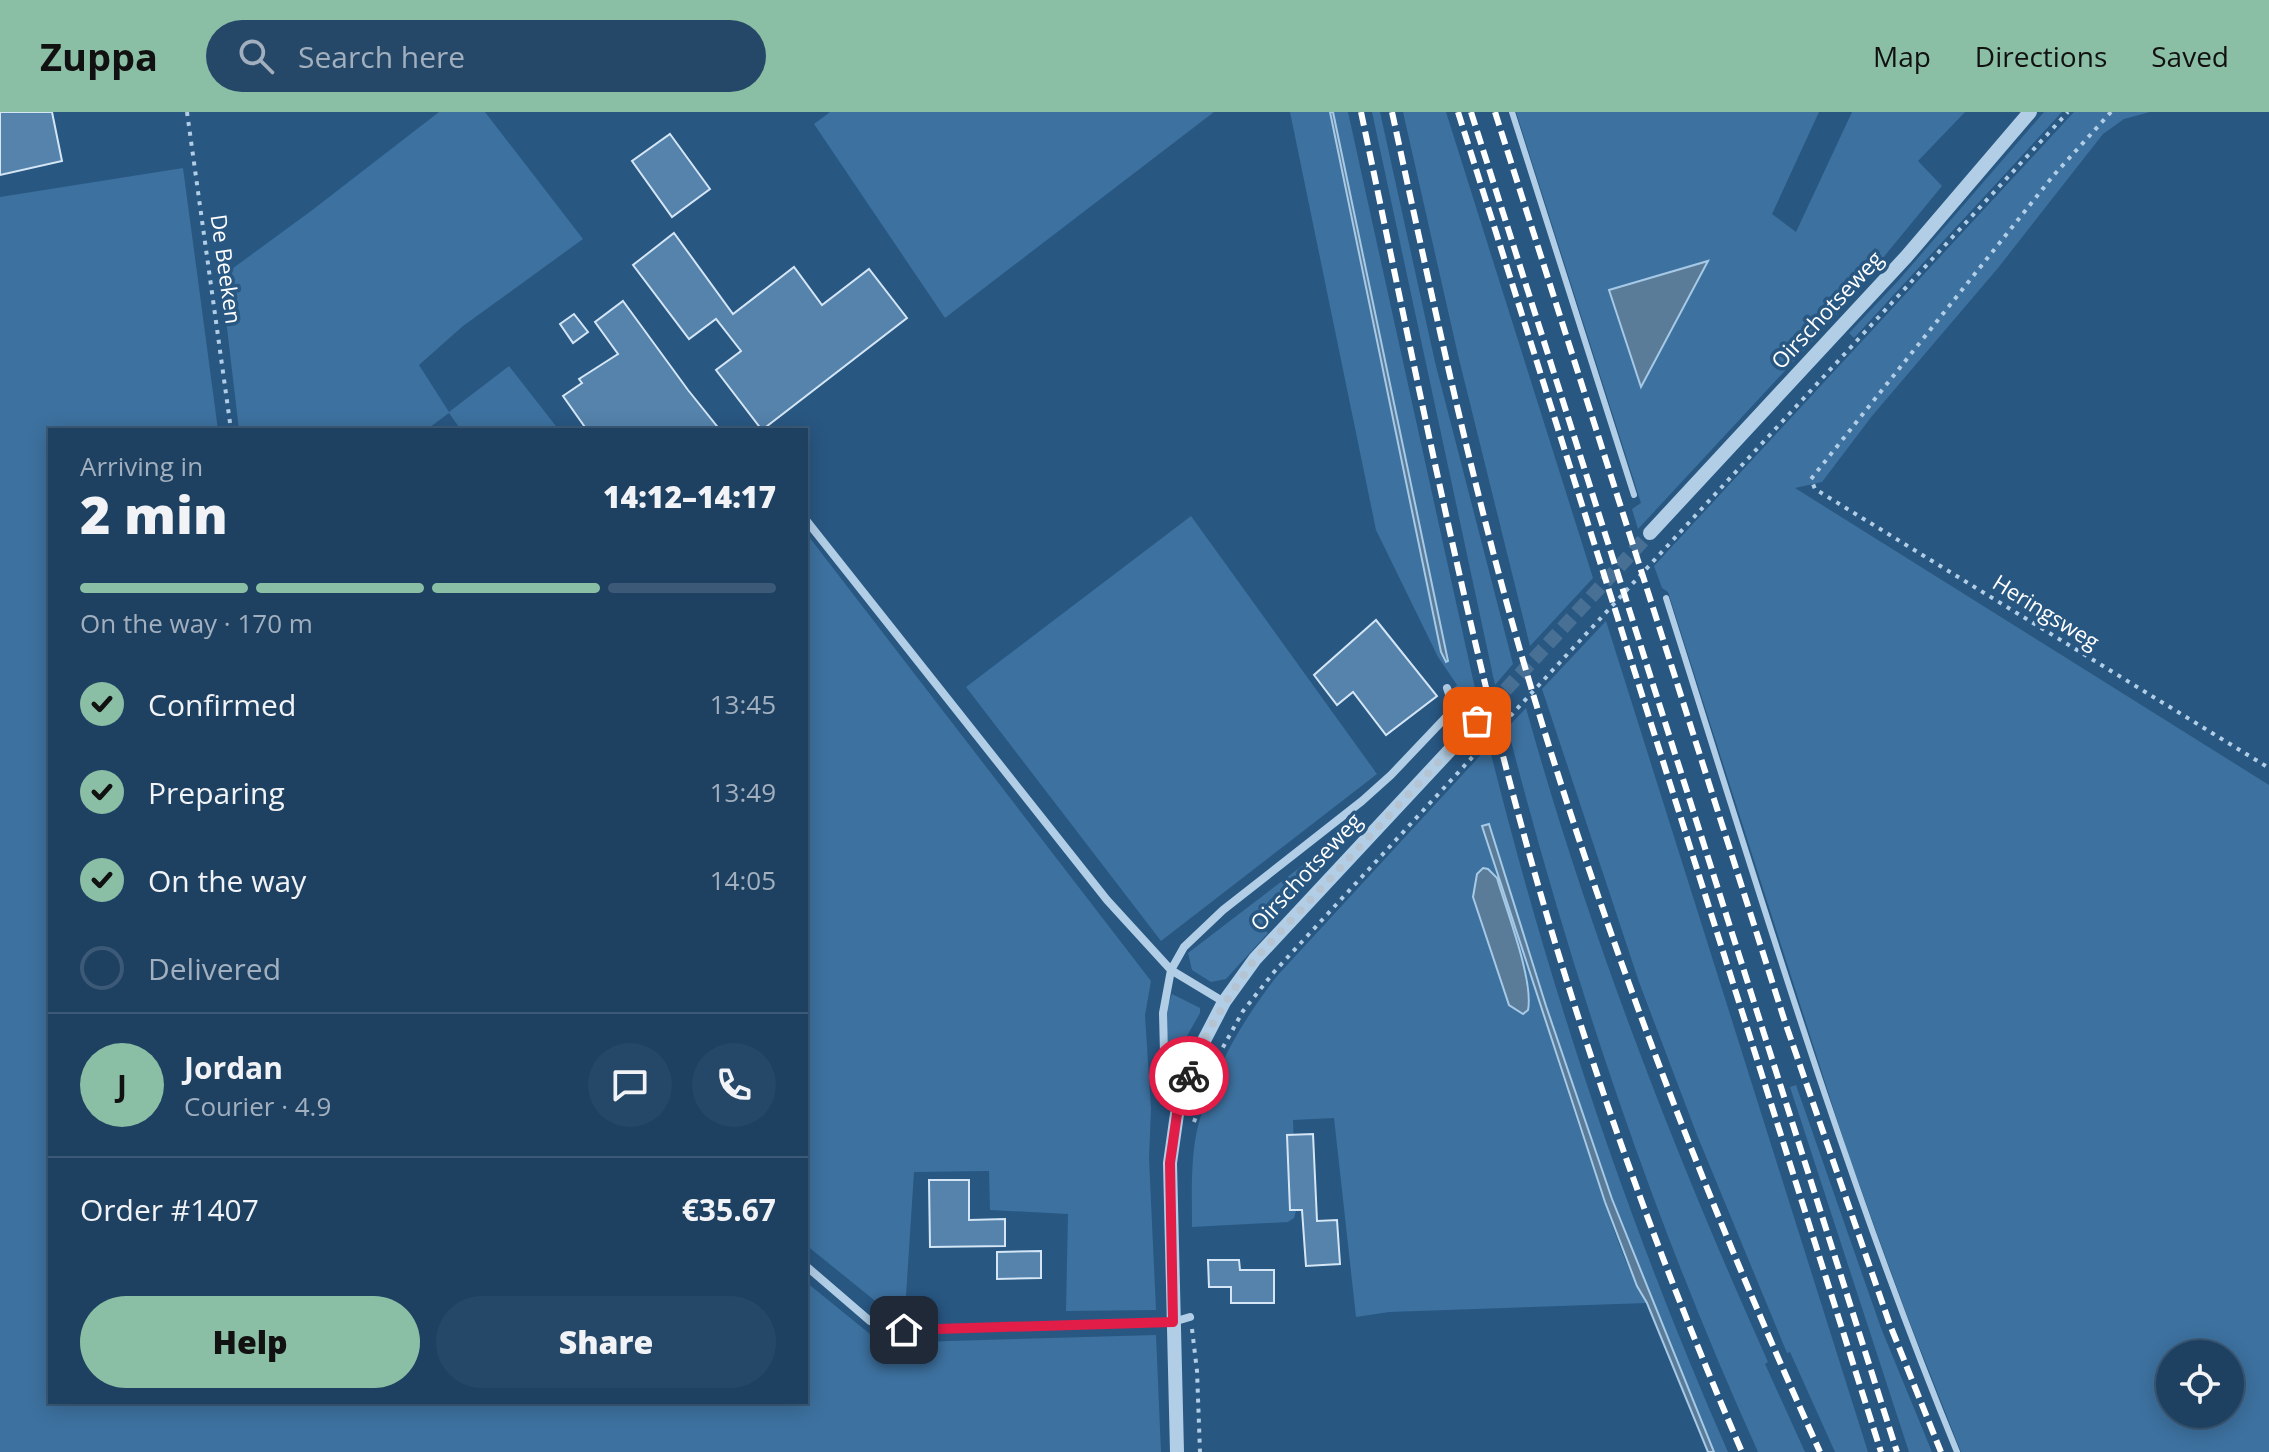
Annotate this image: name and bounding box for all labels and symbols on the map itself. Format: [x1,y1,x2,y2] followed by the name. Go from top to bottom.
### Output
[204,212,250,326] street label: De Beeken
[1764,244,1889,375] street label: Oirschotseweg
[1988,567,2106,656] street label: Heringsweg
[1443,687,1511,755] pin
[1243,806,1368,937] street label: Oirschotseweg
[1149,1036,1229,1116] courier
[870,1296,938,1364] pin

